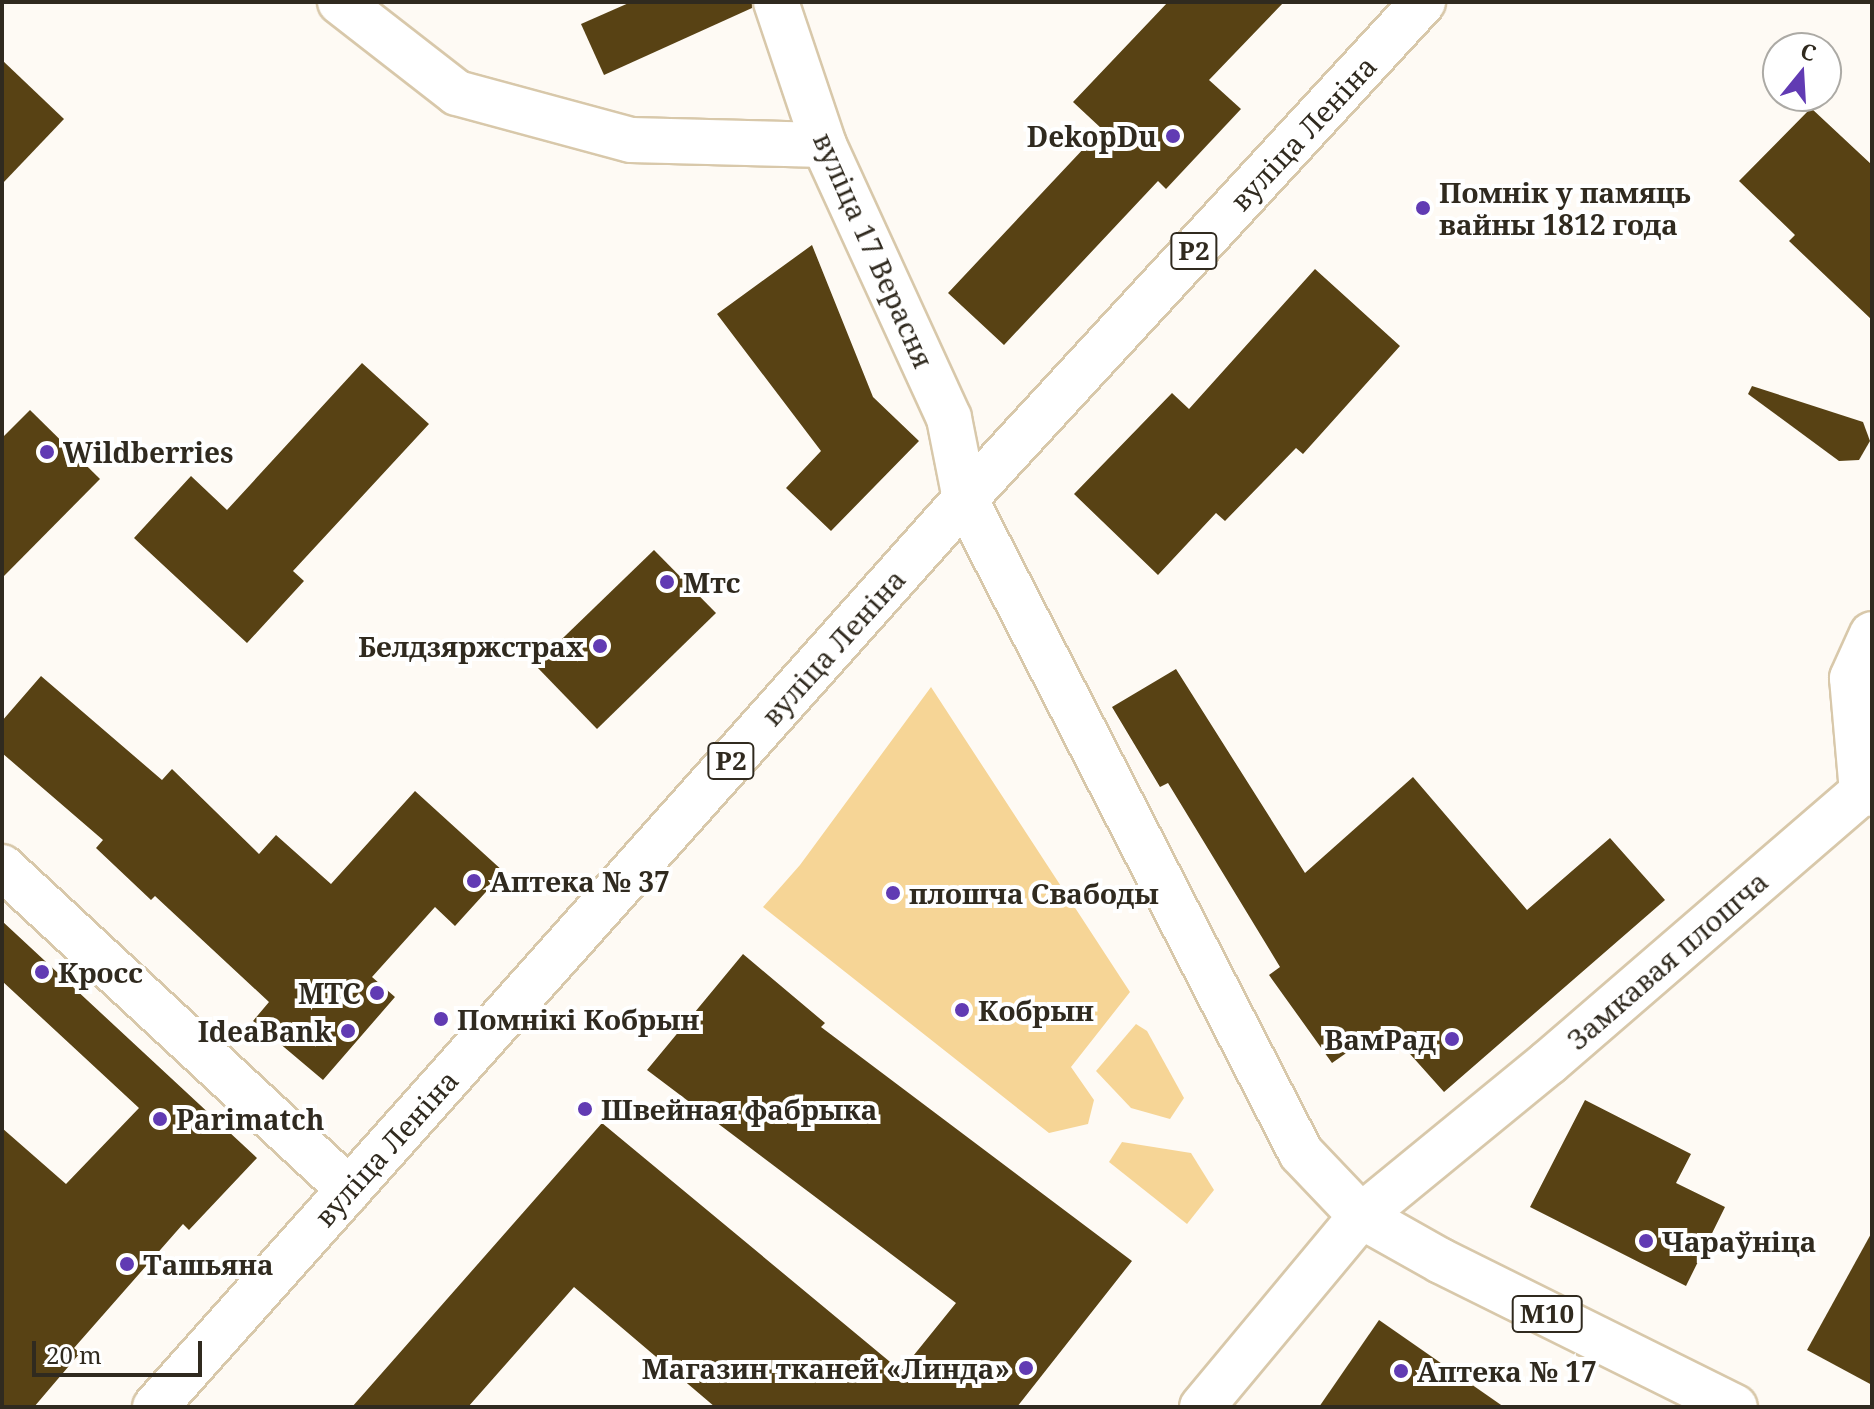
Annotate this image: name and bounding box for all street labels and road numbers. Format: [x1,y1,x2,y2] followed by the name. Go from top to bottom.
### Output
[1223,49,1383,217] street label: вуліца Леніна
[807,127,941,373] street label: вуліца 17 Верасня
[1170,229,1218,273] road number: Р2
[754,562,912,732] street label: вуліца Леніна
[707,739,755,783] road number: Р2
[1560,864,1774,1056] street label: Замкавая плошча
[307,1063,465,1233] street label: вуліца Леніна
[1511,1292,1583,1336] road number: М10

